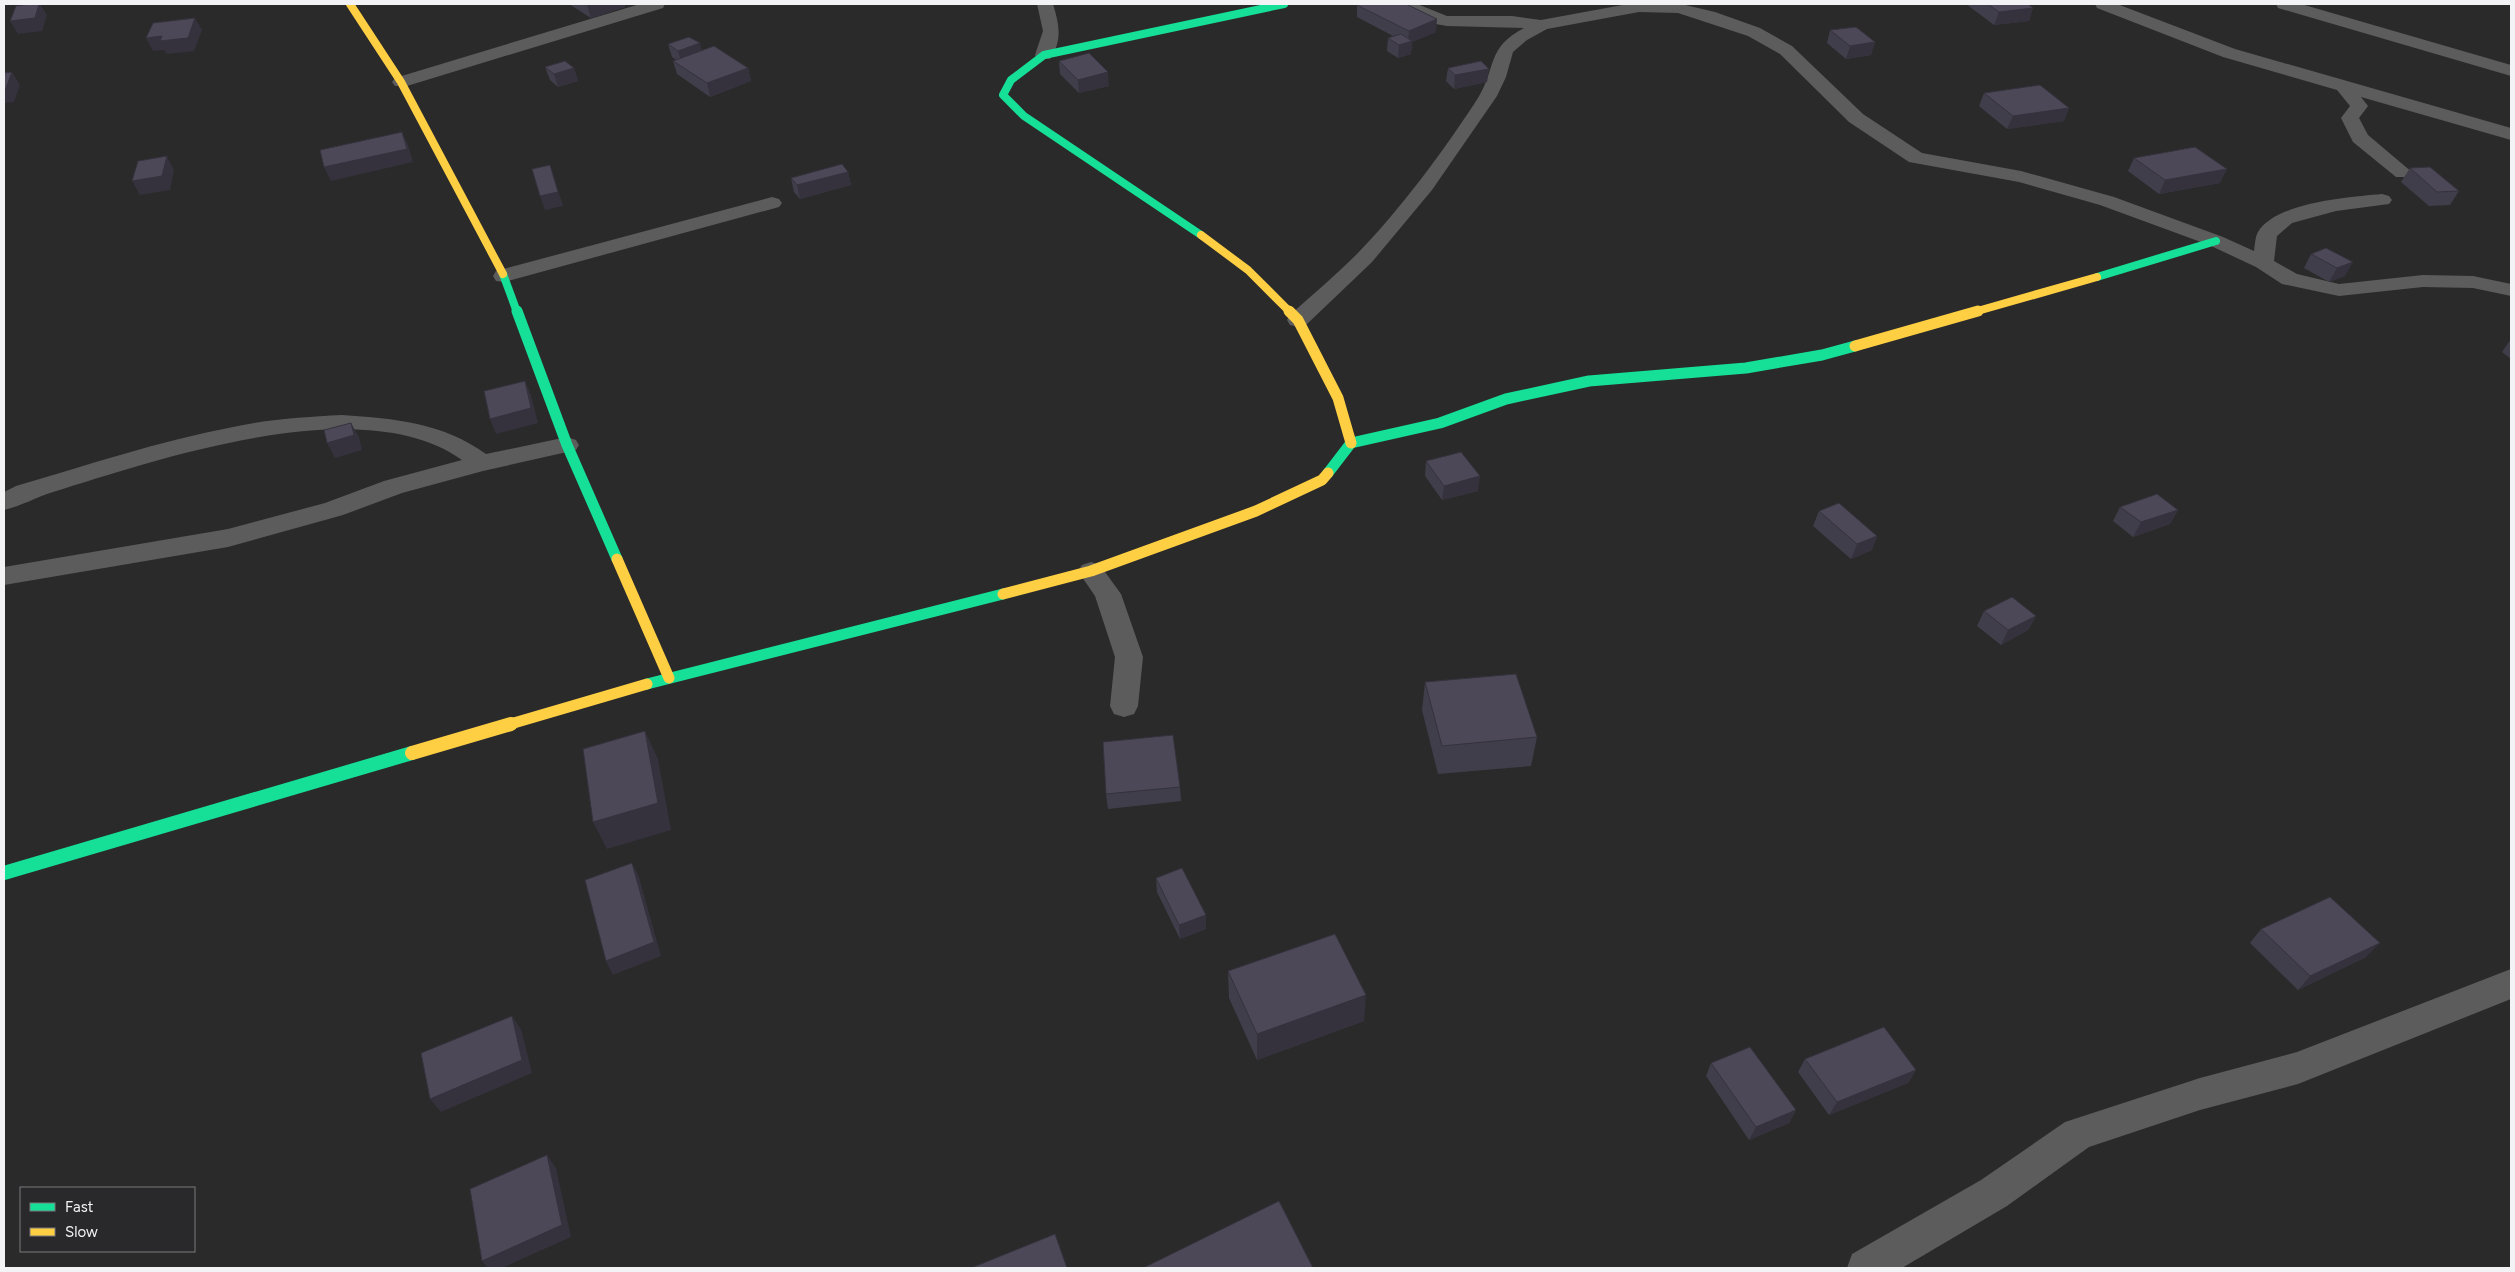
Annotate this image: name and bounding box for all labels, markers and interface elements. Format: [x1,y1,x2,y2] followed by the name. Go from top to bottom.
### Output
[20,1187,195,1252] legend
[65,1198,94,1216] text: Fast
[65,1223,98,1241] text: Slow

